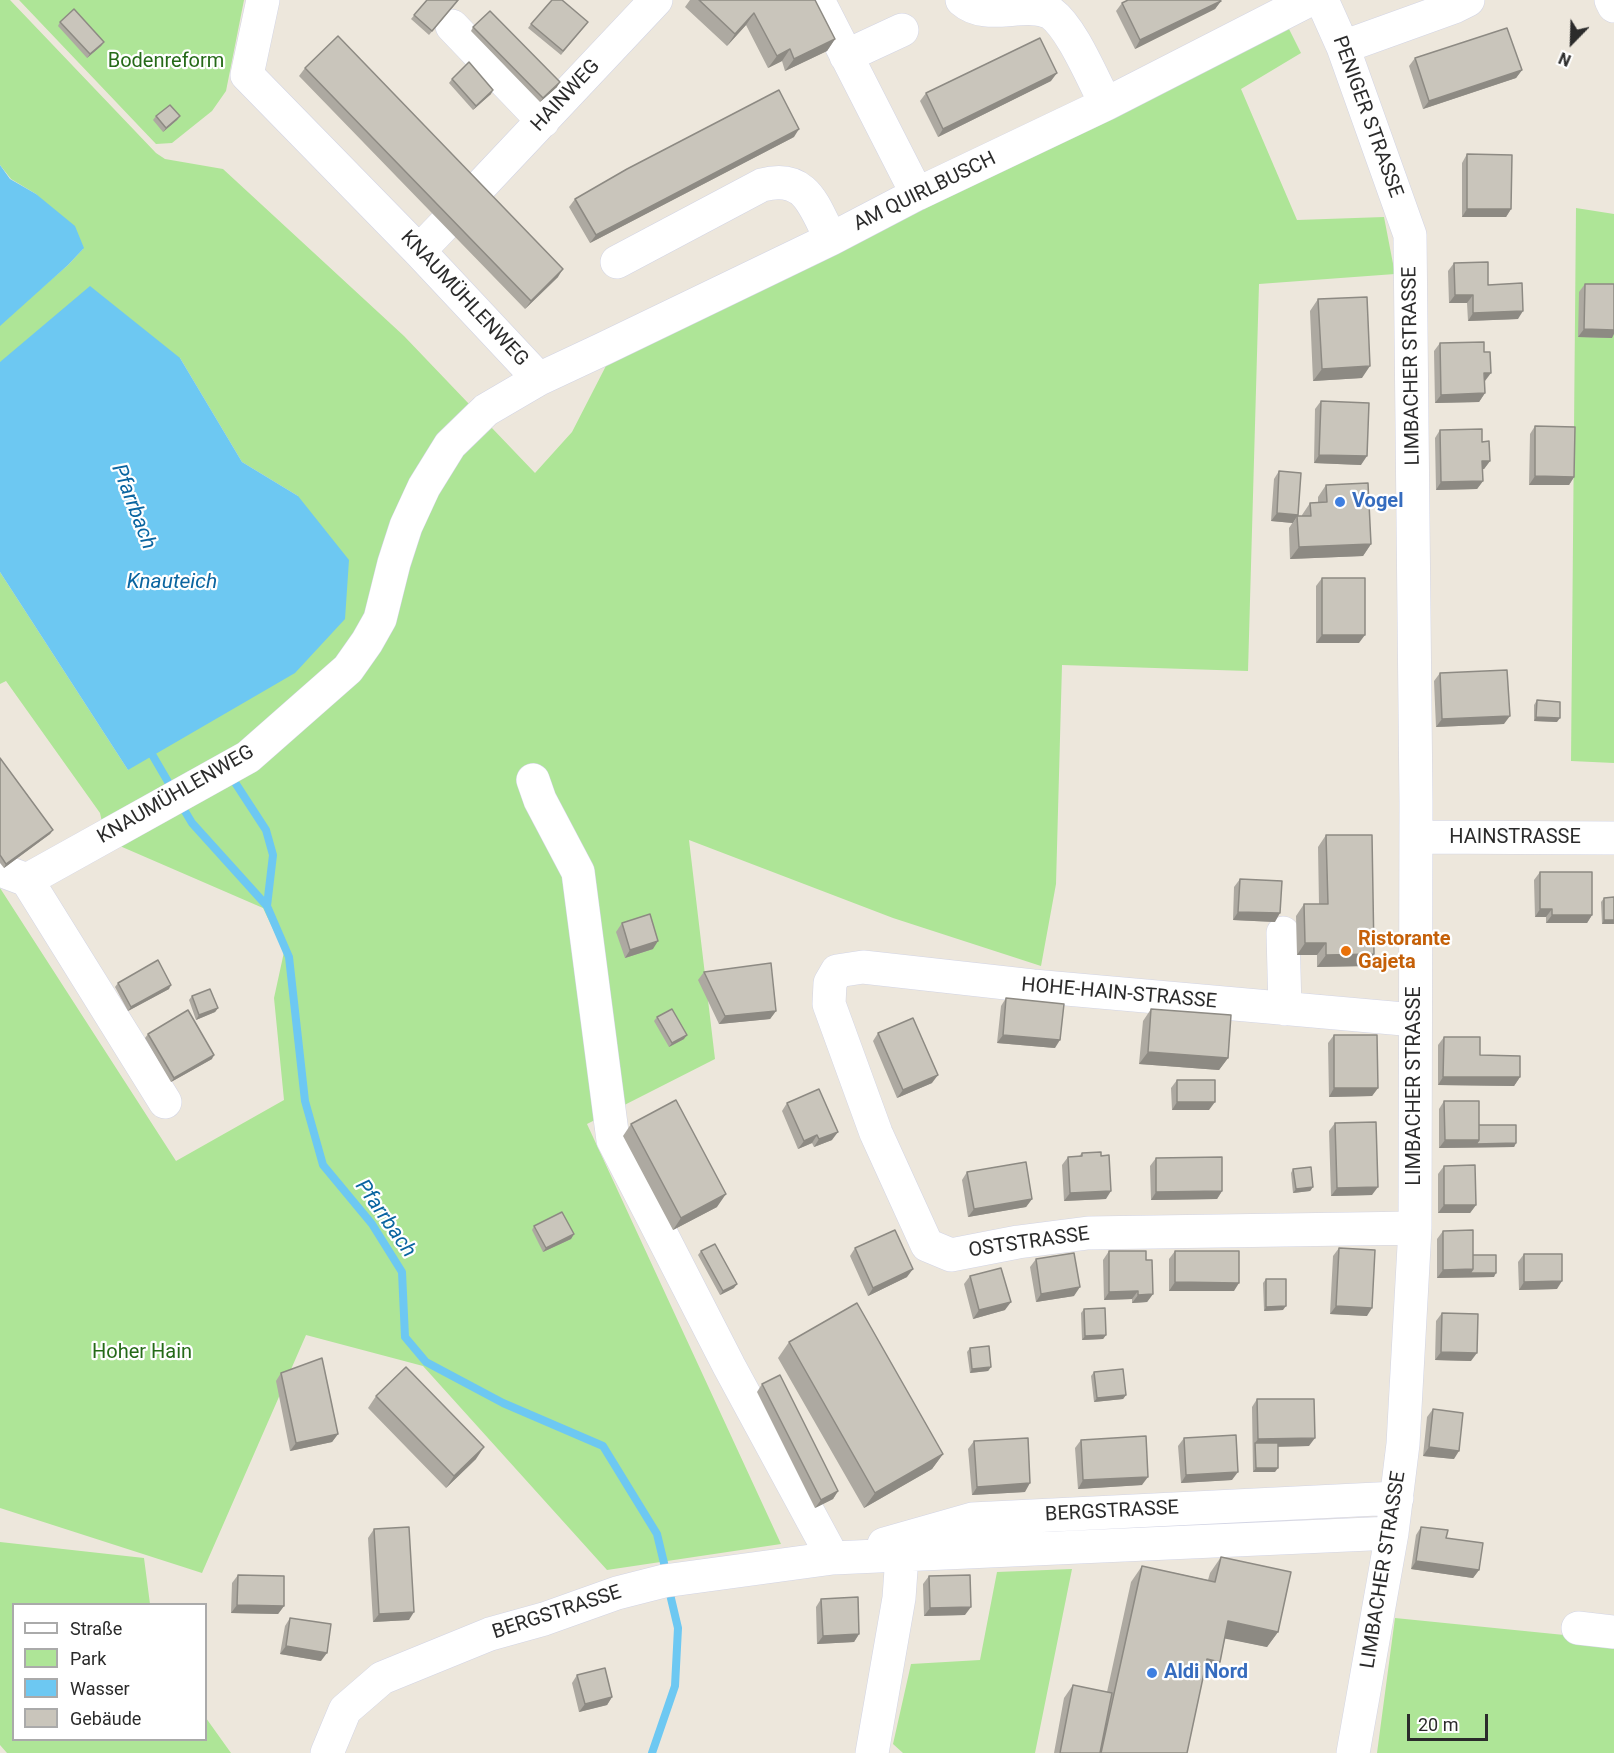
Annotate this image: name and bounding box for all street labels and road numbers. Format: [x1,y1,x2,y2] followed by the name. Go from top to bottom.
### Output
[1327,33,1407,201] street label: PENIGER STRASSE
[527,55,605,137] street label: HAINWEG
[850,147,1000,237] street label: AM QUIRLBUSCH
[395,226,533,372] street label: KNAUMÜHLENWEG
[1398,266,1426,466] street label: LIMBACHER STRASSE
[93,740,259,850] street label: KNAUMÜHLENWEG
[1449,826,1581,850] street label: HAINSTRASSE
[1020,973,1218,1015] street label: HOHE-HAIN-STRASSE
[1403,986,1427,1186] street label: LIMBACHER STRASSE
[967,1223,1091,1263] street label: OSTSTRASSE
[1357,1470,1411,1670] street label: LIMBACHER STRASSE
[1044,1497,1180,1527] street label: BERGSTRASSE
[490,1581,624,1645] street label: BERGSTRASSE

